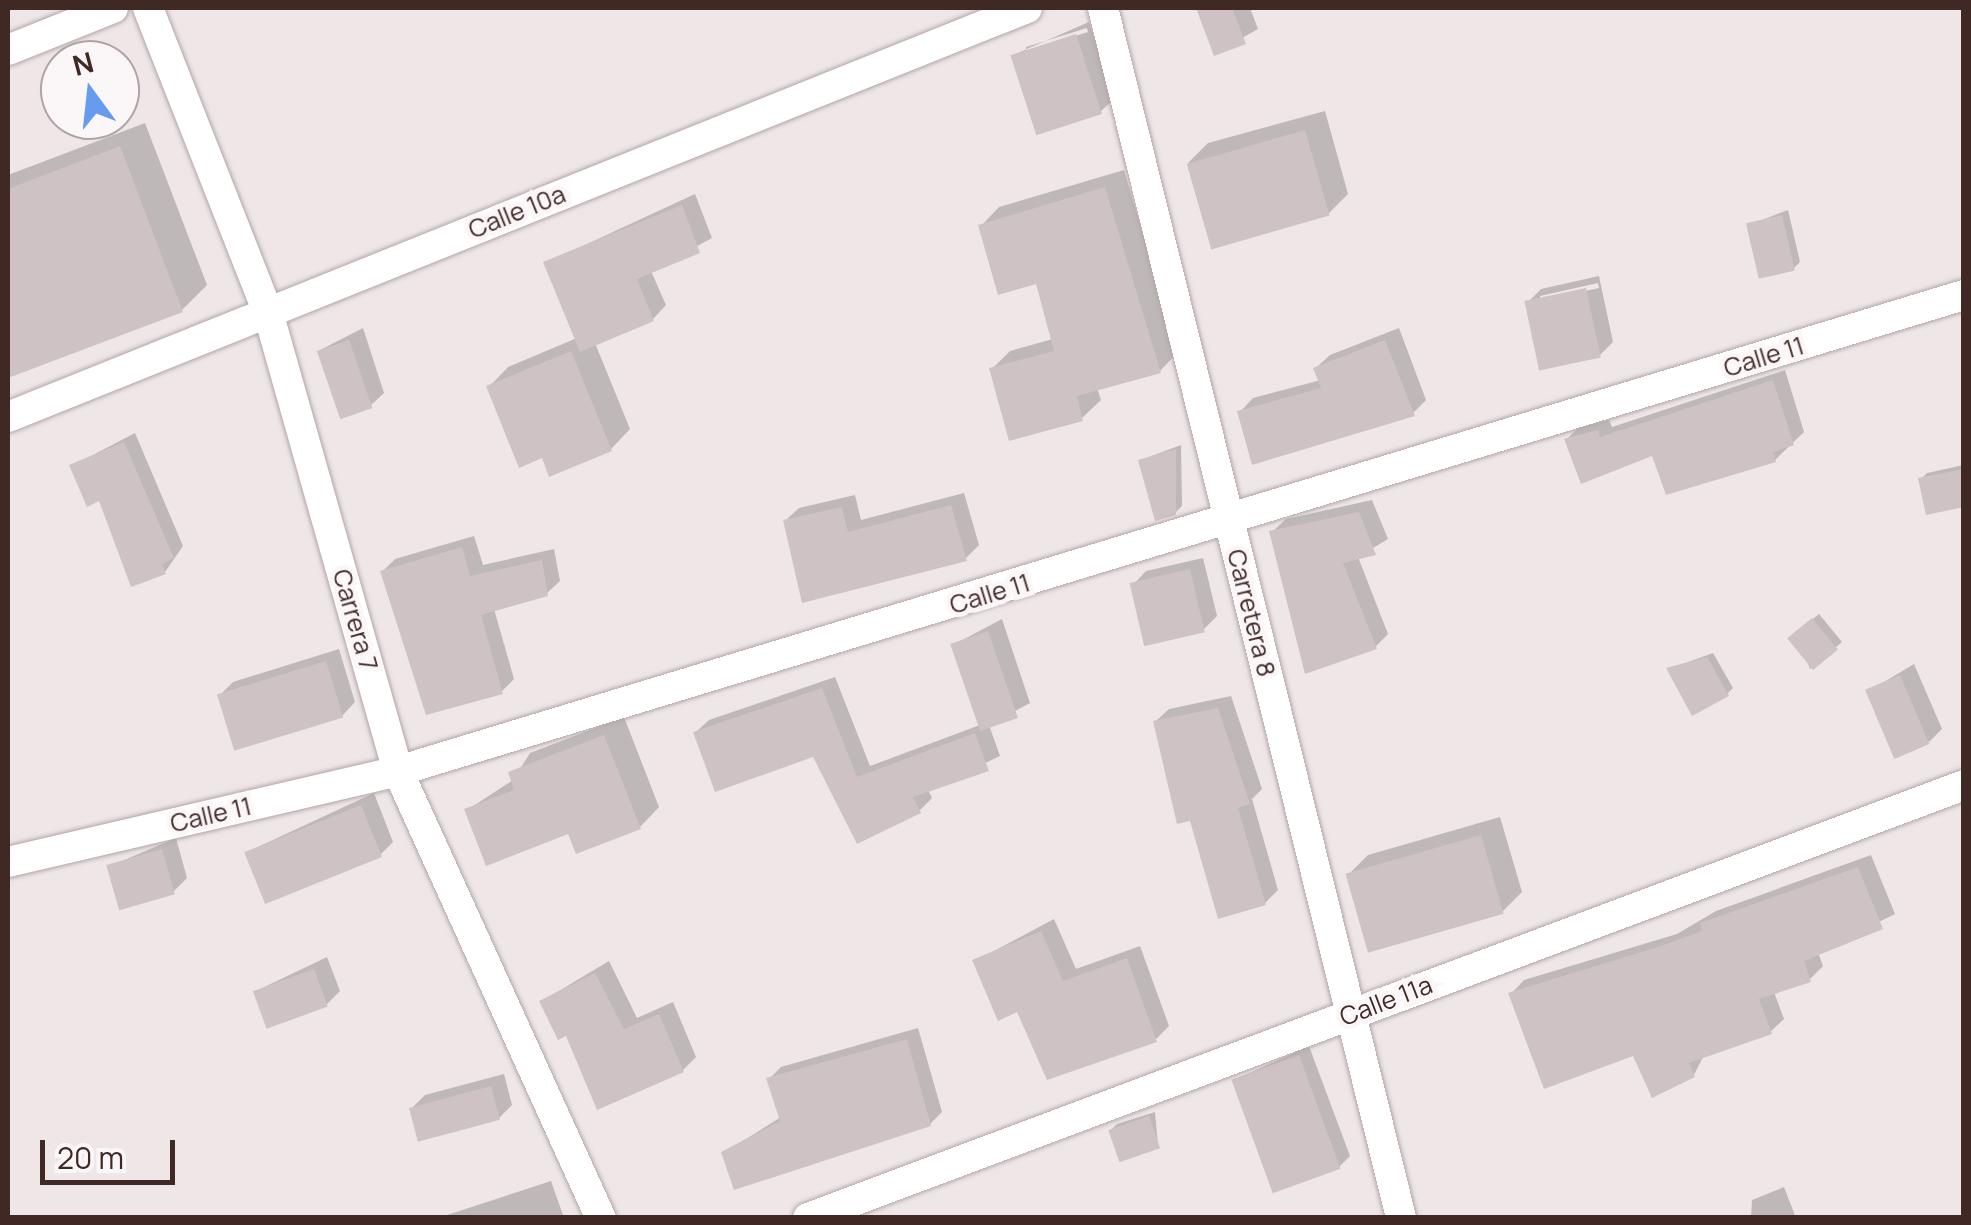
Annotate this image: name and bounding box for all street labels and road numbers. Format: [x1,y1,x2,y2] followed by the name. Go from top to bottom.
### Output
[464,179,570,245] street label: Calle 10a
[1720,331,1808,383] street label: Calle 11
[1221,546,1281,680] street label: Carretera 8
[326,566,384,674] street label: Carrera 7
[946,568,1034,620] street label: Calle 11
[167,791,255,839] street label: Calle 11
[1336,970,1436,1032] street label: Calle 11a

